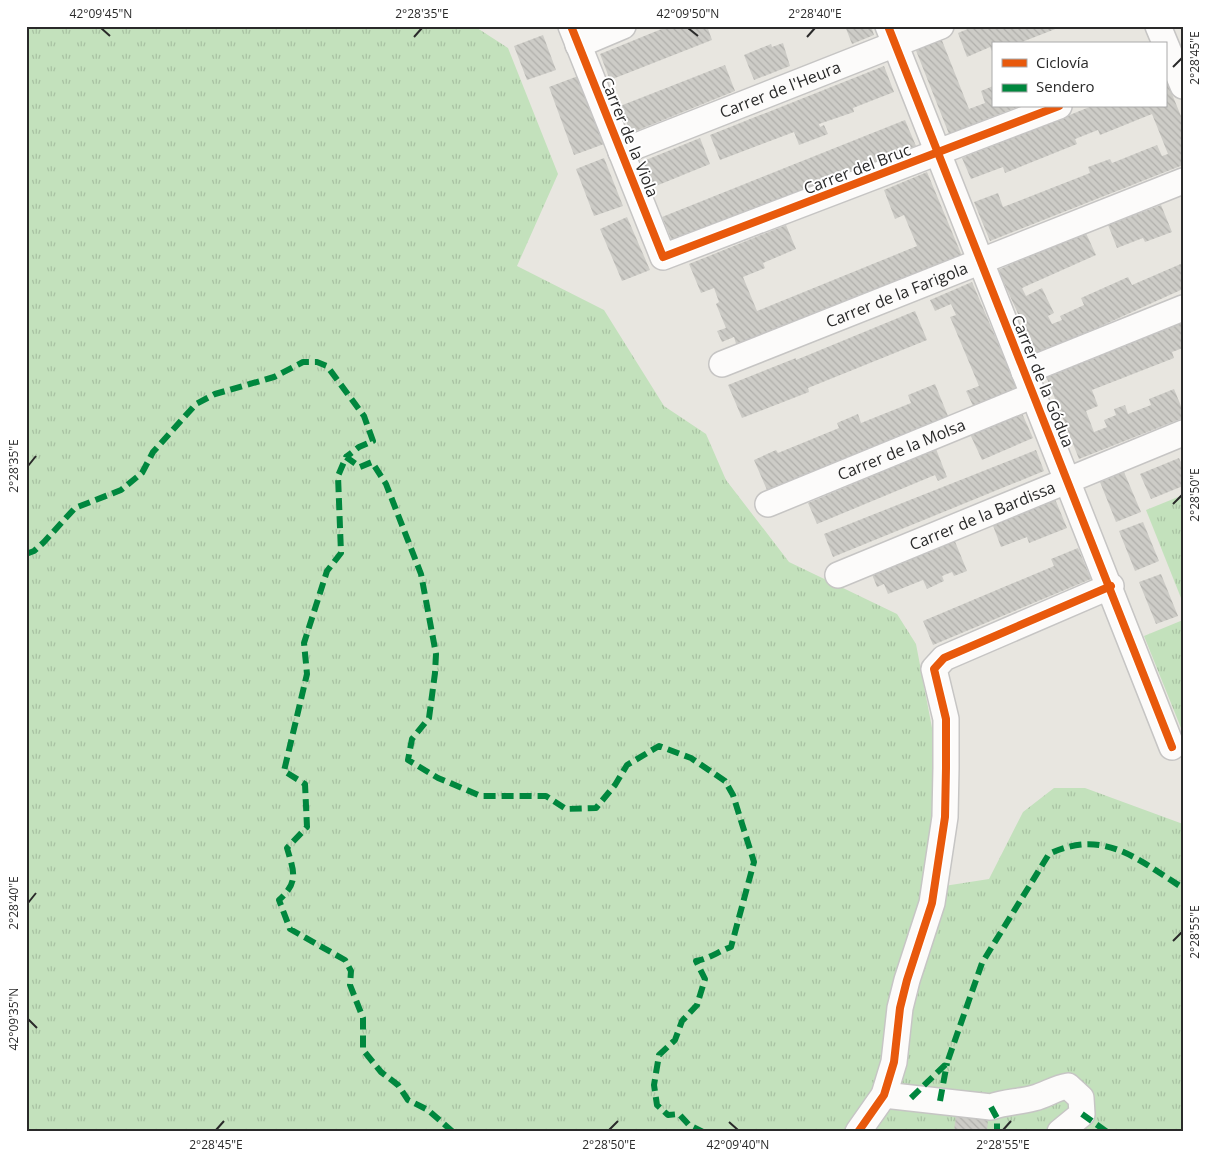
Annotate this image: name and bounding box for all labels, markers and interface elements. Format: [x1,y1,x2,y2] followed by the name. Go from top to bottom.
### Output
[70,5,132,22] text: 42°09'45"N
[395,5,449,22] text: 2°28'35"E
[657,5,719,22] text: 42°09'50"N
[788,5,842,22] text: 2°28'40"E
[1186,31,1203,85] text: 2°28'45"E
[992,42,1166,108] legend
[1036,52,1089,72] text: Ciclovía
[716,56,844,123] street label: Carrer de l'Heura
[596,74,664,200] street label: Carrer de la Viola
[1036,76,1095,96] text: Sendero
[800,138,914,200] street label: Carrer del Bruc
[823,257,971,333] street label: Carrer de la Farigola
[1006,311,1080,451] street label: Carrer de la Gódua
[834,413,969,485] street label: Carrer de la Molsa
[5,439,22,493] text: 2°28'35"E
[1186,468,1203,522] text: 2°28'50"E
[906,476,1058,555] street label: Carrer de la Bardissa
[5,876,22,930] text: 2°28'40"E
[1186,905,1203,959] text: 2°28'55"E
[5,988,22,1050] text: 42°09'35"N
[189,1136,243,1153] text: 2°28'45"E
[582,1136,636,1153] text: 2°28'50"E
[707,1136,769,1153] text: 42°09'40"N
[976,1136,1030,1153] text: 2°28'55"E

